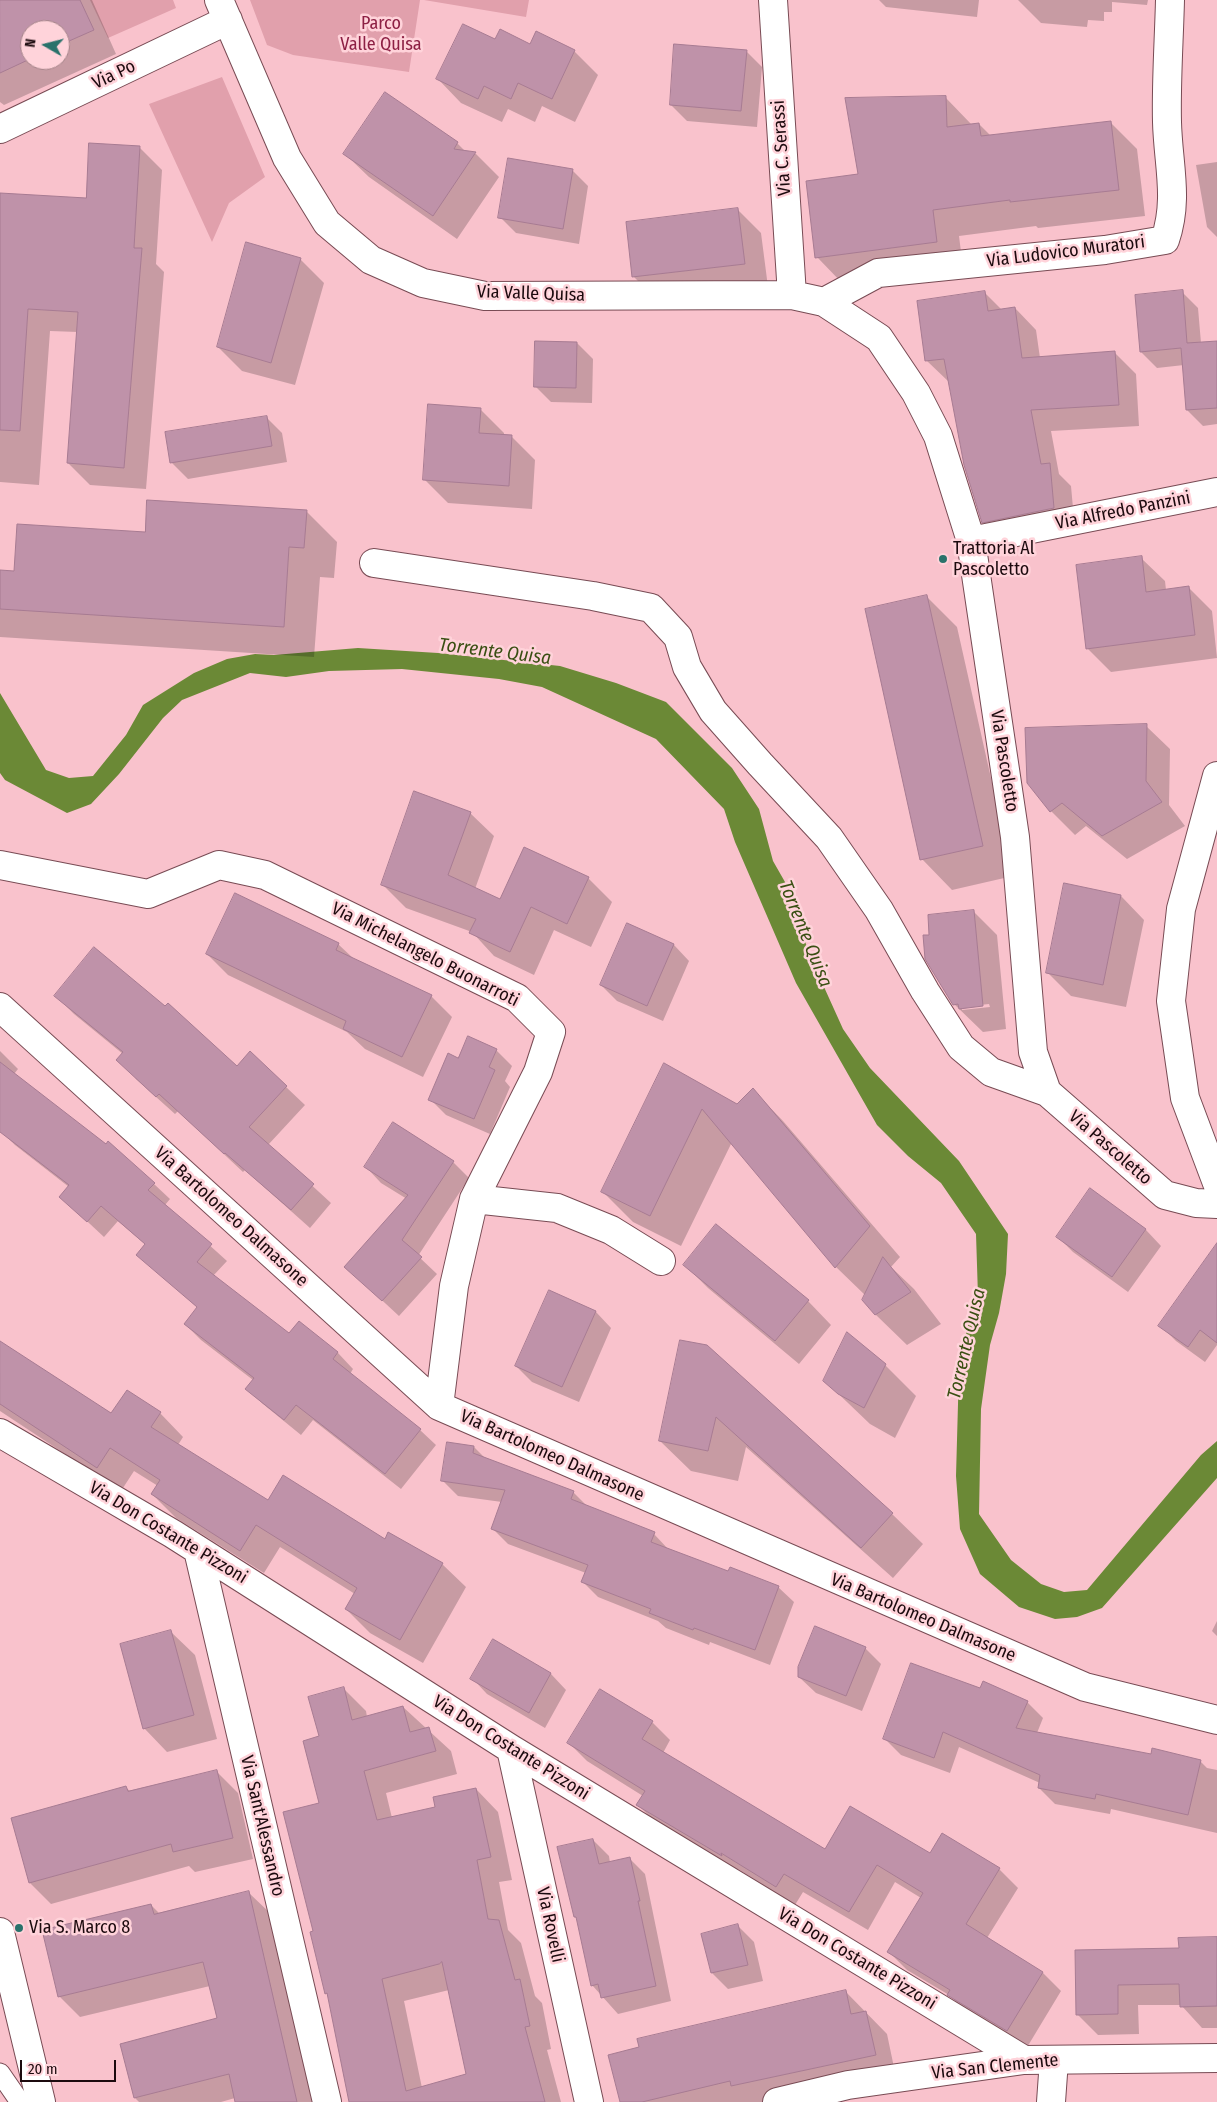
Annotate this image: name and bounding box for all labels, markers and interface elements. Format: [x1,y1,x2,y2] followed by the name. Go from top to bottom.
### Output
[340,13,422,56] park label: Parco Valle Quisa
[20,20,70,70] north arrow
[22,38,40,48] text: N
[89,56,139,94] street label: Via Po
[768,99,796,197] street label: Via C. Serassi
[986,232,1146,272] street label: Via Ludovico Muratori
[477,281,585,307] street label: Via Valle Quisa
[1054,487,1192,535] street label: Via Alfredo Panzini
[953,538,1034,580] place label: Trattoria Al Pascoletto
[937,553,949,565] marker: Trattoria Al Pascoletto
[438,634,552,670] water label: Torrente Quisa
[985,708,1023,814] street label: Via Pascoletto
[773,877,837,991] water label: Torrente Quisa
[328,898,522,1012] street label: Via Michelangelo Buonarroti
[1064,1106,1156,1190] street label: Via Pascoletto
[150,1142,312,1292] street label: Via Bartolomeo Dalmasone
[943,1286,991,1402] water label: Torrente Quisa
[457,1406,647,1506] street label: Via Bartolomeo Dalmasone
[85,1477,251,1589] street label: Via Don Costante Pizzoni
[827,1569,1019,1667] street label: Via Bartolomeo Dalmasone
[429,1691,593,1805] street label: Via Don Costante Pizzoni
[235,1753,289,1899] street label: Via Sant'Alessandro
[531,1885,569,1965] street label: Via Rovelli
[774,1903,940,2015] street label: Via Don Costante Pizzoni
[29,1917,130,1939] place label: Via S. Marco 8
[13,1922,25,1934] marker: Via S. Marco 8
[22,2050,119,2082] scale bar
[930,2050,1060,2084] street label: Via San Clemente
[28,2060,58,2078] text: 20 m

